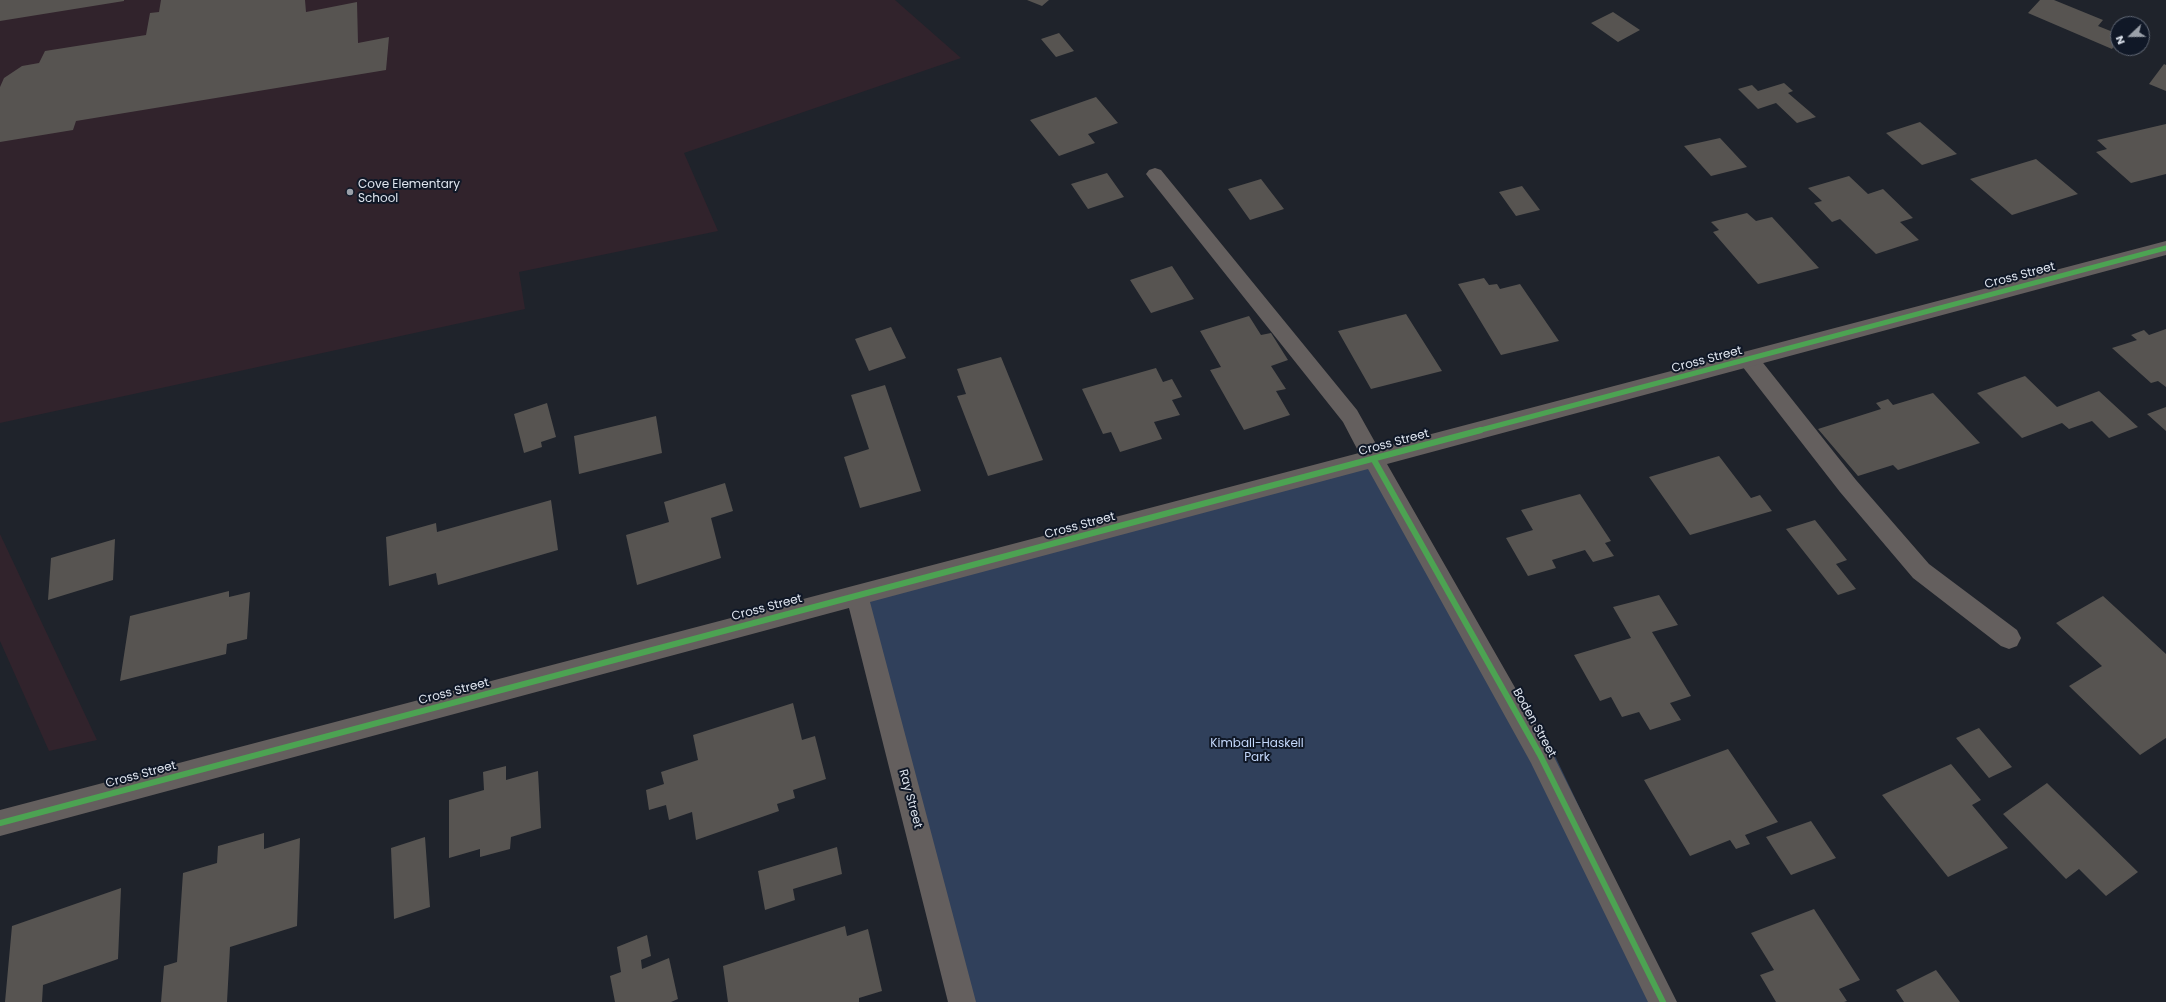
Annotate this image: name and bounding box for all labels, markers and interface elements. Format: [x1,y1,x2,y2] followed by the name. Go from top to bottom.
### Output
[2110,16,2150,56] north arrow
[2111,33,2129,47] text: N
[358,178,460,206] place label: Cove Elementary School
[345,187,355,197] marker: Cove Elementary School
[1983,260,2057,292] street label: Cross Street
[1670,344,1744,376] street label: Cross Street
[1357,427,1431,459] street label: Cross Street
[1043,510,1117,542] street label: Cross Street
[730,592,804,624] street label: Cross Street
[417,676,491,708] street label: Cross Street
[1509,686,1559,760] street label: Boden Street
[1210,737,1304,765] park label: Kimball-Haskell Park
[104,759,178,791] street label: Cross Street
[895,768,925,830] street label: Ray Street

